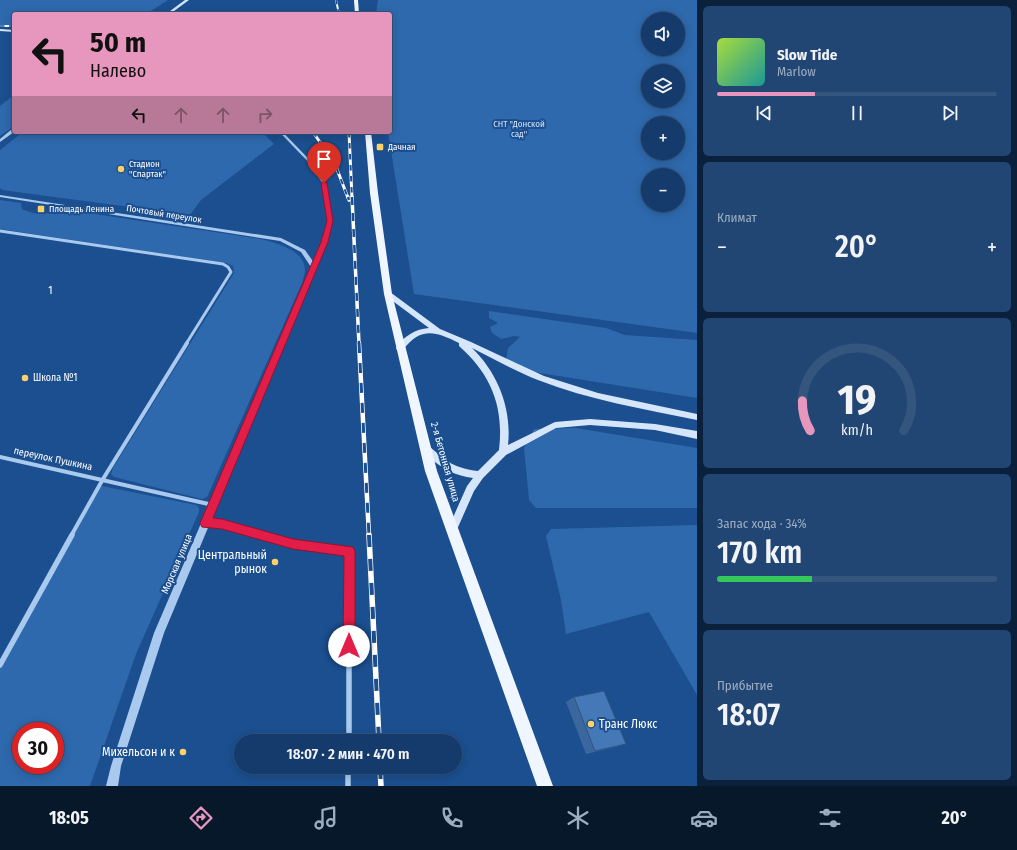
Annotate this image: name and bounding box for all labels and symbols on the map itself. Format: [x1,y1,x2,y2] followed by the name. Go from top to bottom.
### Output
[493,119,545,139] park label: СНТ "Донской сад"
[307,142,341,183] pin
[375,142,385,152] marker: Дачная
[387,142,416,152] place label: Дачная
[129,159,166,179] place label: Стадион "Спартак"
[116,164,126,174] marker: Стадион "Спартак"
[126,203,203,225] street label: Почтовый переулок
[36,204,46,214] marker: Площадь Ленина
[49,204,115,214] place label: Площадь Ленина
[48,284,54,297] district label: 1
[33,372,77,384] place label: Школа №1
[20,373,30,383] marker: Школа №1
[428,421,462,503] street label: 2-я Бетонная улица
[13,445,94,473] street label: переулок Пушкина
[159,532,195,596] street label: Морская улица
[198,548,267,576] place label: Центральный рынок
[270,557,280,567] marker: Центральный рынок
[328,625,370,667] position arrow
[599,717,657,731] place label: Транс Люкс
[586,719,596,729] marker: Транс Люкс
[12,722,64,774] speed limit sign: 30
[102,745,175,759] place label: Михельсон и к
[178,747,188,757] marker: Михельсон и к

